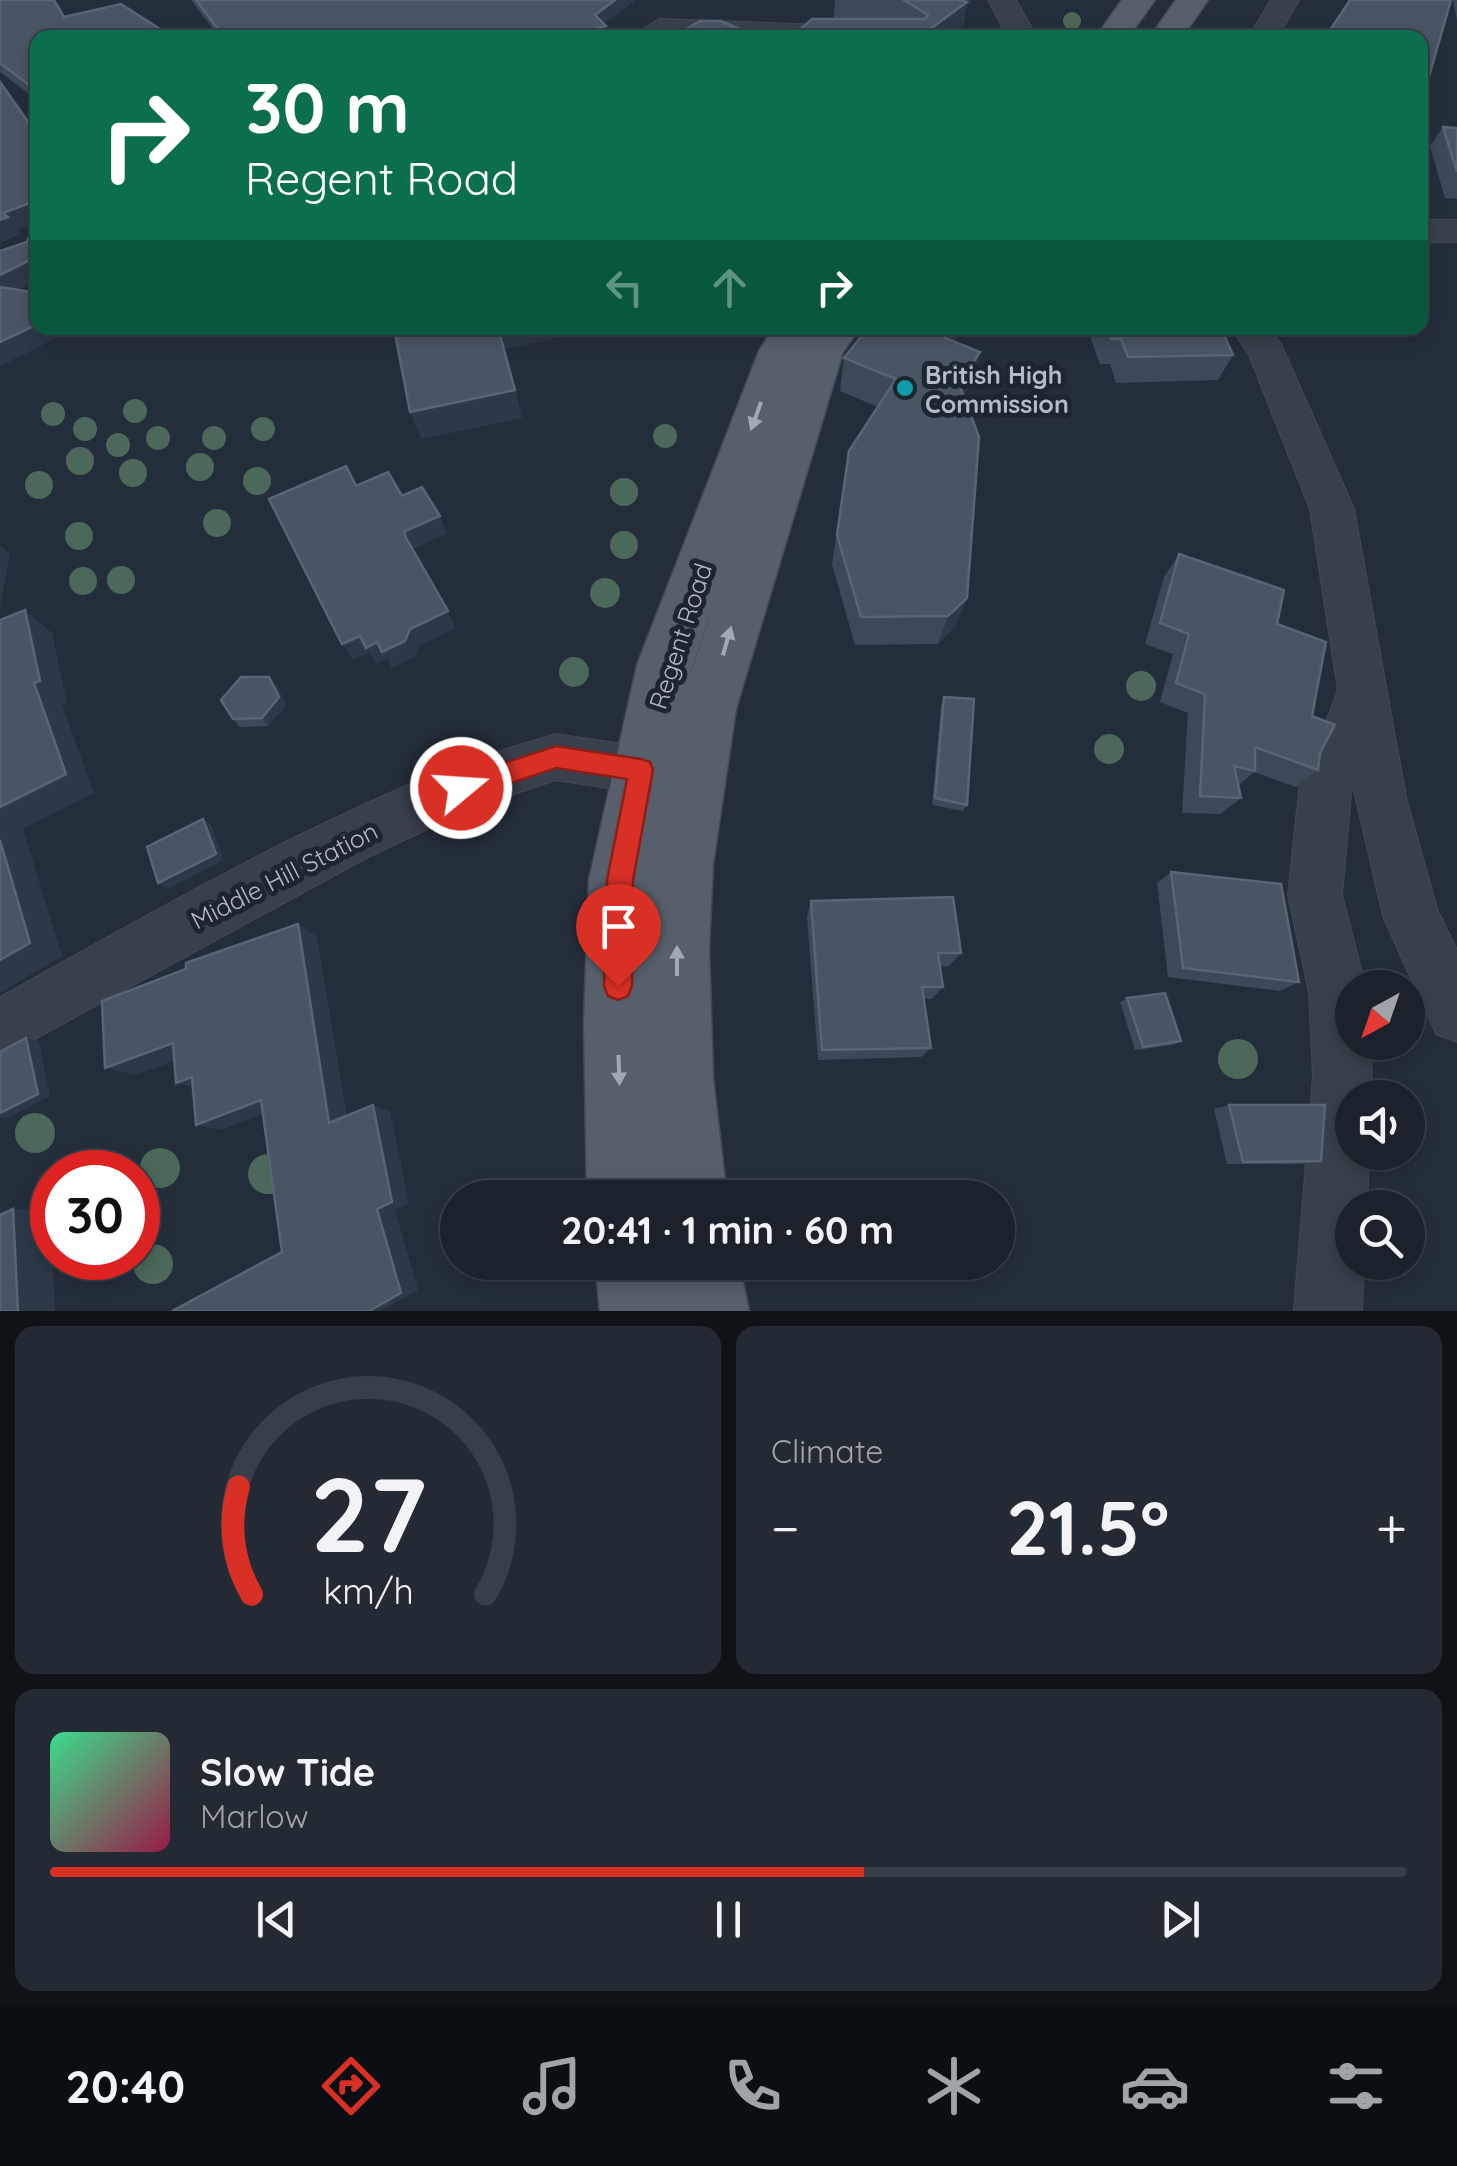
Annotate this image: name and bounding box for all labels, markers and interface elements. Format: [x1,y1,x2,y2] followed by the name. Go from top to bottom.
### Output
[245,63,410,151] text: 30 m
[80,70,210,200] icon: right
[245,150,518,206] text: Regent Road
[597,260,652,315] icon: left
[702,260,757,315] icon: ahead
[807,260,862,315] icon: right
[925,359,1069,419] place label: British High Commission
[894,377,916,399] marker: British High Commission
[748,402,763,432] one-way arrow
[642,559,718,713] street label: Regent Road
[720,625,735,655] one-way arrow
[409,736,513,840] position arrow
[185,815,383,935] street label: Middle Hill Station
[576,884,661,987] pin
[591,899,646,954] icon: arrive
[669,944,685,976] one-way arrow
[1335,970,1425,1060] north arrow
[1335,970,1425,1280] map controls
[612,1055,628,1087] one-way arrow
[1335,1080,1425,1170] button: sound
[30,1150,160,1280] speed limit sign: 30
[1335,1190,1425,1280] button: search
[561,1206,894,1254] text: 20:41 · 1 min · 60 m
[771,1431,883,1471] text: Climate
[310,1448,426,1578] text: 27
[1006,1480,1169,1574] text: 21.5°
[771,1493,800,1562] text: −
[1376,1493,1407,1562] text: +
[323,1568,413,1613] text: km/h
[200,1748,375,1796] text: Slow Tide
[200,1796,309,1836] text: Marlow
[249,1892,304,1947] icon: previous
[701,1892,756,1947] icon: pause
[1153,1892,1208,1947] icon: next
[316,2051,386,2121] icon: directions
[517,2051,587,2121] icon: music
[718,2051,788,2121] icon: phone
[919,2051,989,2121] icon: climate
[1120,2051,1190,2121] icon: car
[1321,2051,1391,2121] icon: filters
[66,2058,185,2114] text: 20:40

